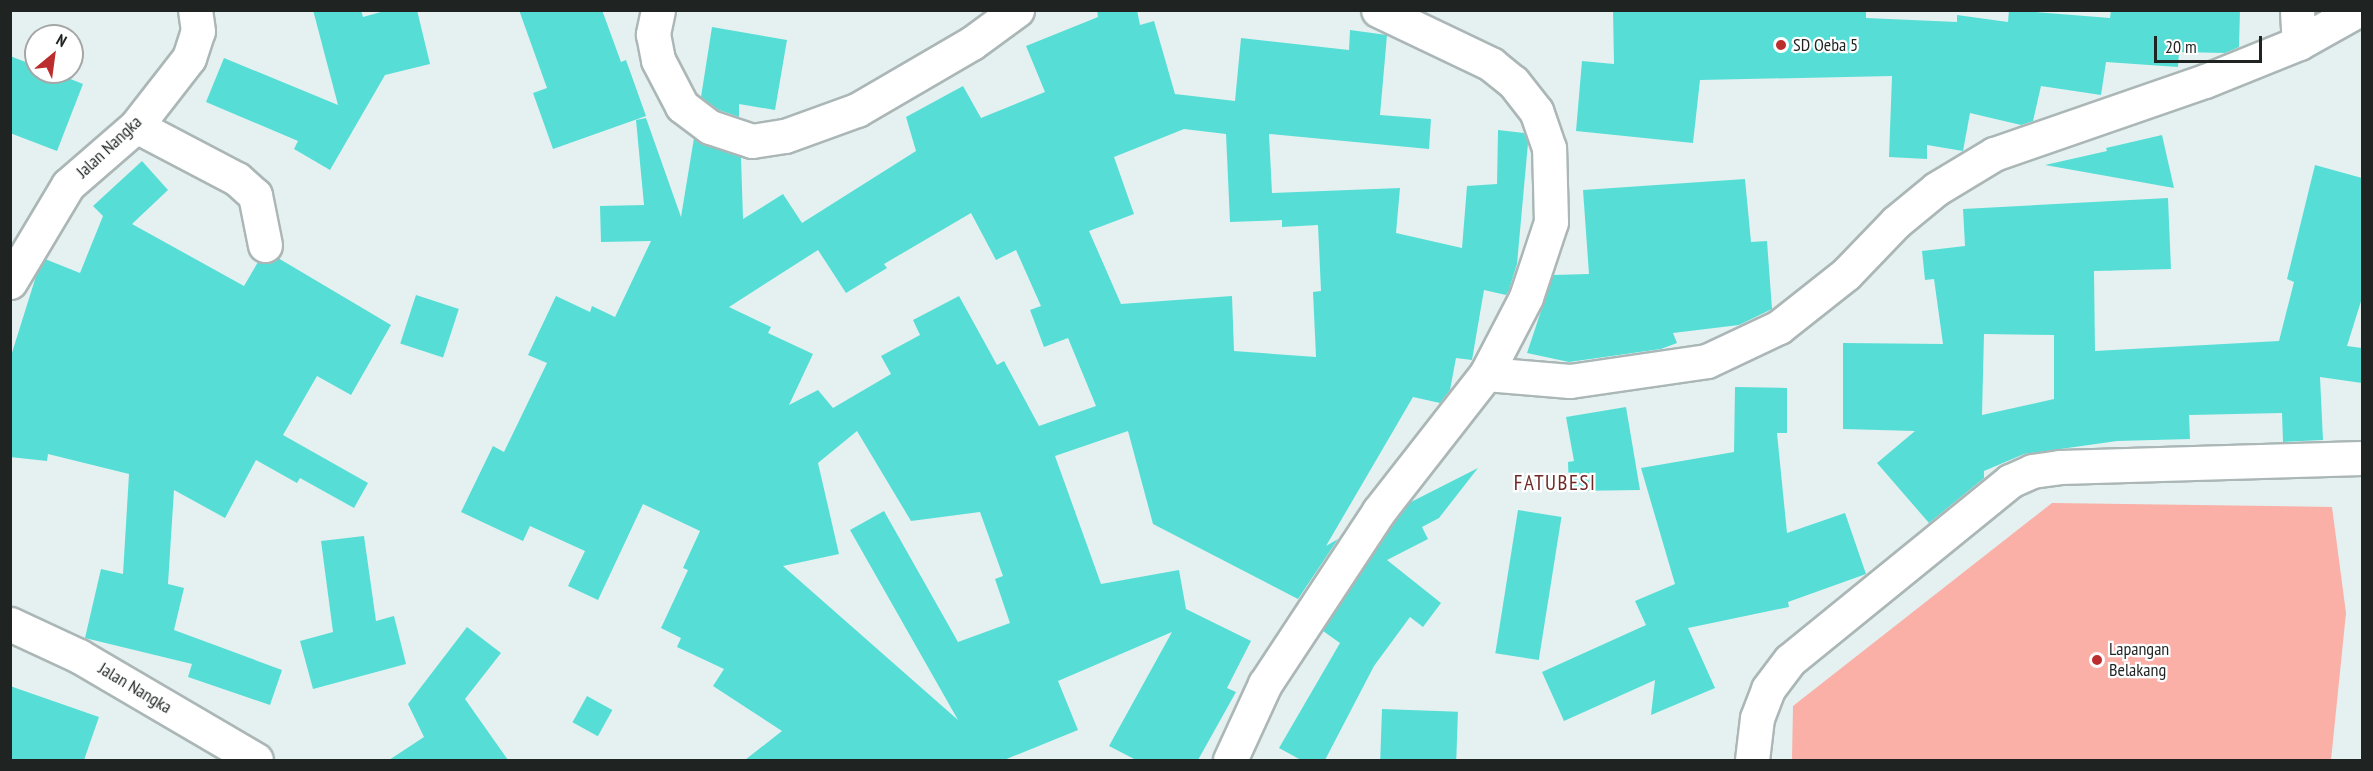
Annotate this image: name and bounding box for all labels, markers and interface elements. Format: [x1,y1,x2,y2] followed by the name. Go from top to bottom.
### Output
[24,24,84,84] north arrow
[2157,24,2265,62] scale bar
[53,29,70,51] text: N
[1793,34,1858,56] place label: SD Oeba 5
[2165,35,2197,58] text: 20 m
[1774,38,1788,52] marker: SD Oeba 5
[72,111,146,183] street label: Jalan Nangka
[1514,470,1596,496] district label: FATUBESI
[2109,639,2169,682] place label: Lapangan Belakang
[2090,653,2104,667] marker: Lapangan Belakang
[95,658,175,718] street label: Jalan Nangka

